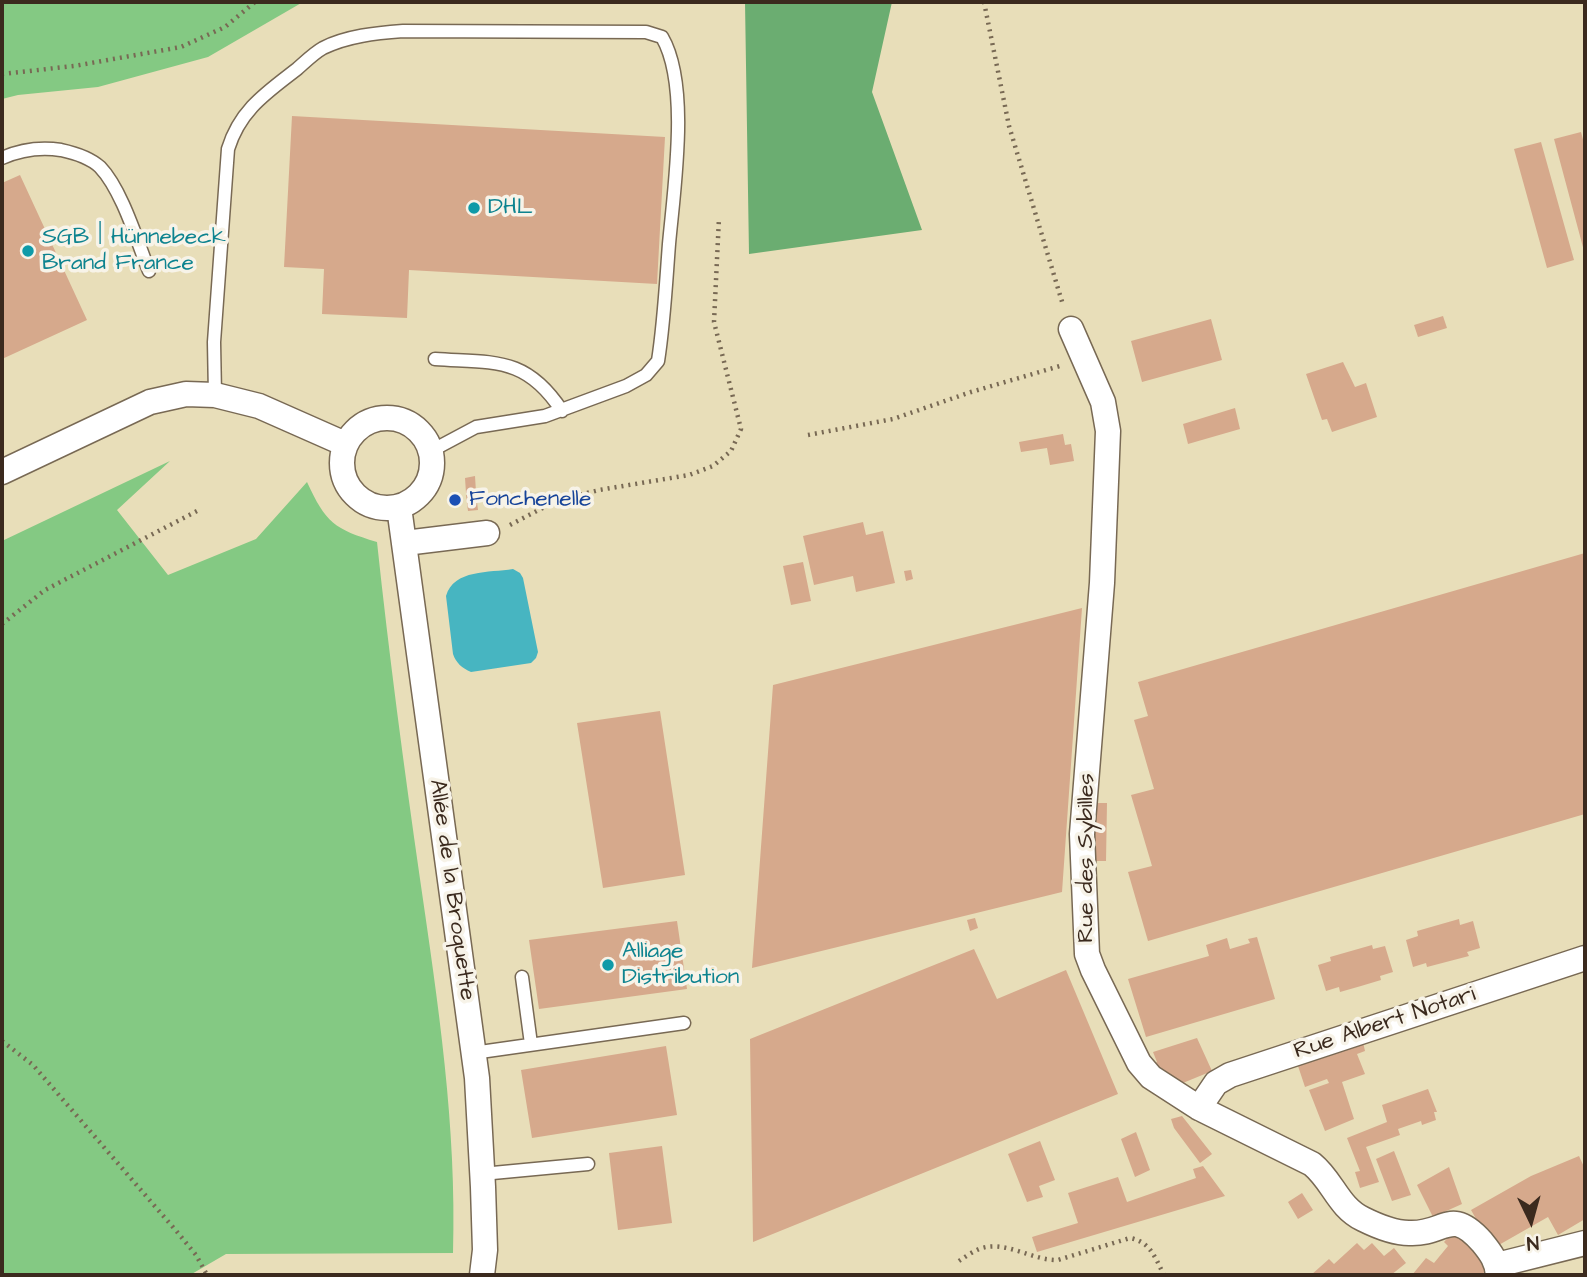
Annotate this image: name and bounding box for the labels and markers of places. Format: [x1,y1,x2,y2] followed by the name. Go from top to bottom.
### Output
[488,194,533,222] place label: DHL
[466,200,482,216] marker: DHL
[42,224,226,278] place label: SGB | Hünnebeck Brand France
[20,243,36,259] marker: SGB | Hünnebeck Brand France
[469,486,591,514] place label: Fonchenelle
[447,492,463,508] marker: Fonchenelle
[622,938,739,992] place label: Alliage Distribution
[600,957,616,973] marker: Alliage Distribution

